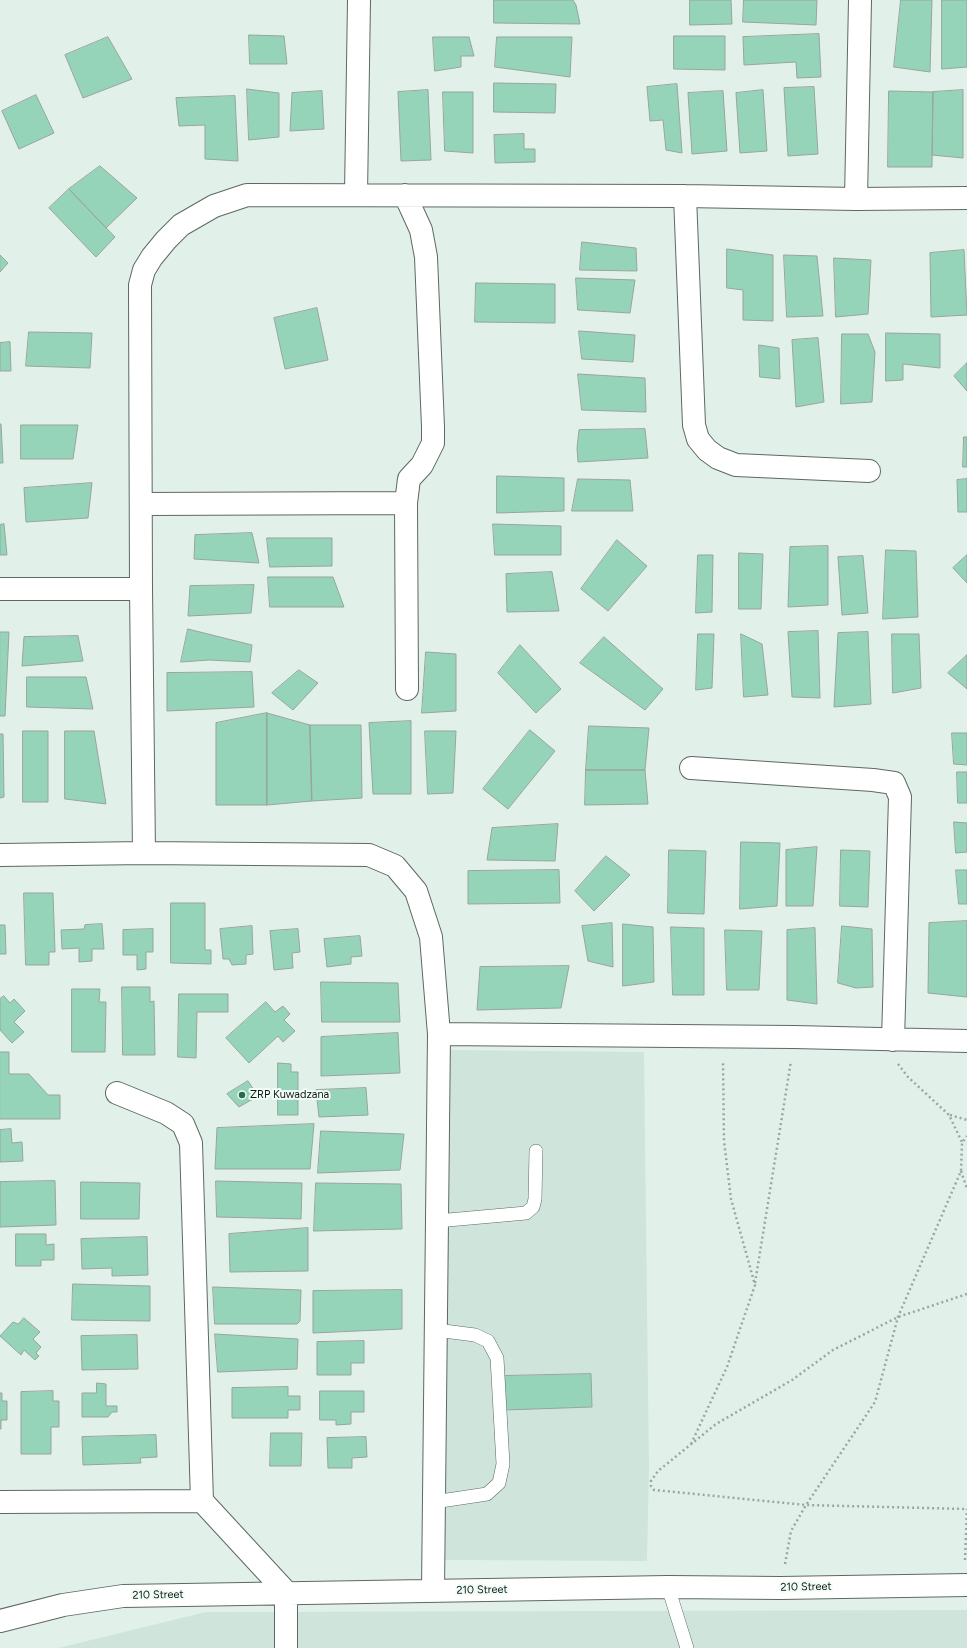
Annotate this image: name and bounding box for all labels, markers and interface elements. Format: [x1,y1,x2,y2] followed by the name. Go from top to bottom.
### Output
[250,1088,329,1102] place label: ZRP Kuwadzana
[237,1090,247,1100] marker: ZRP Kuwadzana
[780,1580,832,1594] street label: 210 Street
[456,1583,508,1597] street label: 210 Street
[132,1588,184,1602] street label: 210 Street

